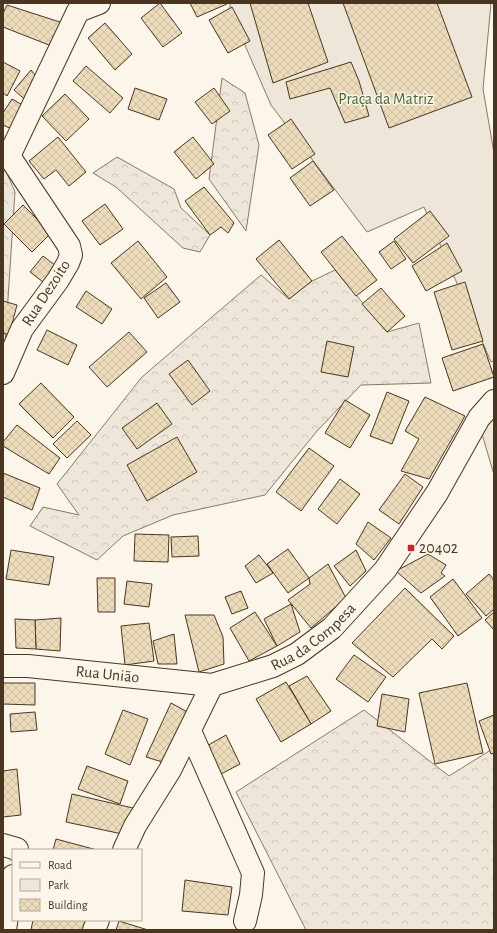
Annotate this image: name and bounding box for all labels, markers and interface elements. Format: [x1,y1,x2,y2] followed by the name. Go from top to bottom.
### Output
[338,91,434,107] park label: Praça da Matriz
[19,257,73,329] street label: Rua Dezoito
[419,540,458,556] place label: 20402
[406,543,416,553] marker: 20402
[268,600,359,674] street label: Rua da Compesa
[75,663,140,685] street label: Rua União
[12,849,142,921] legend
[48,859,72,871] text: Road
[48,879,69,891] text: Park
[48,899,88,911] text: Building

